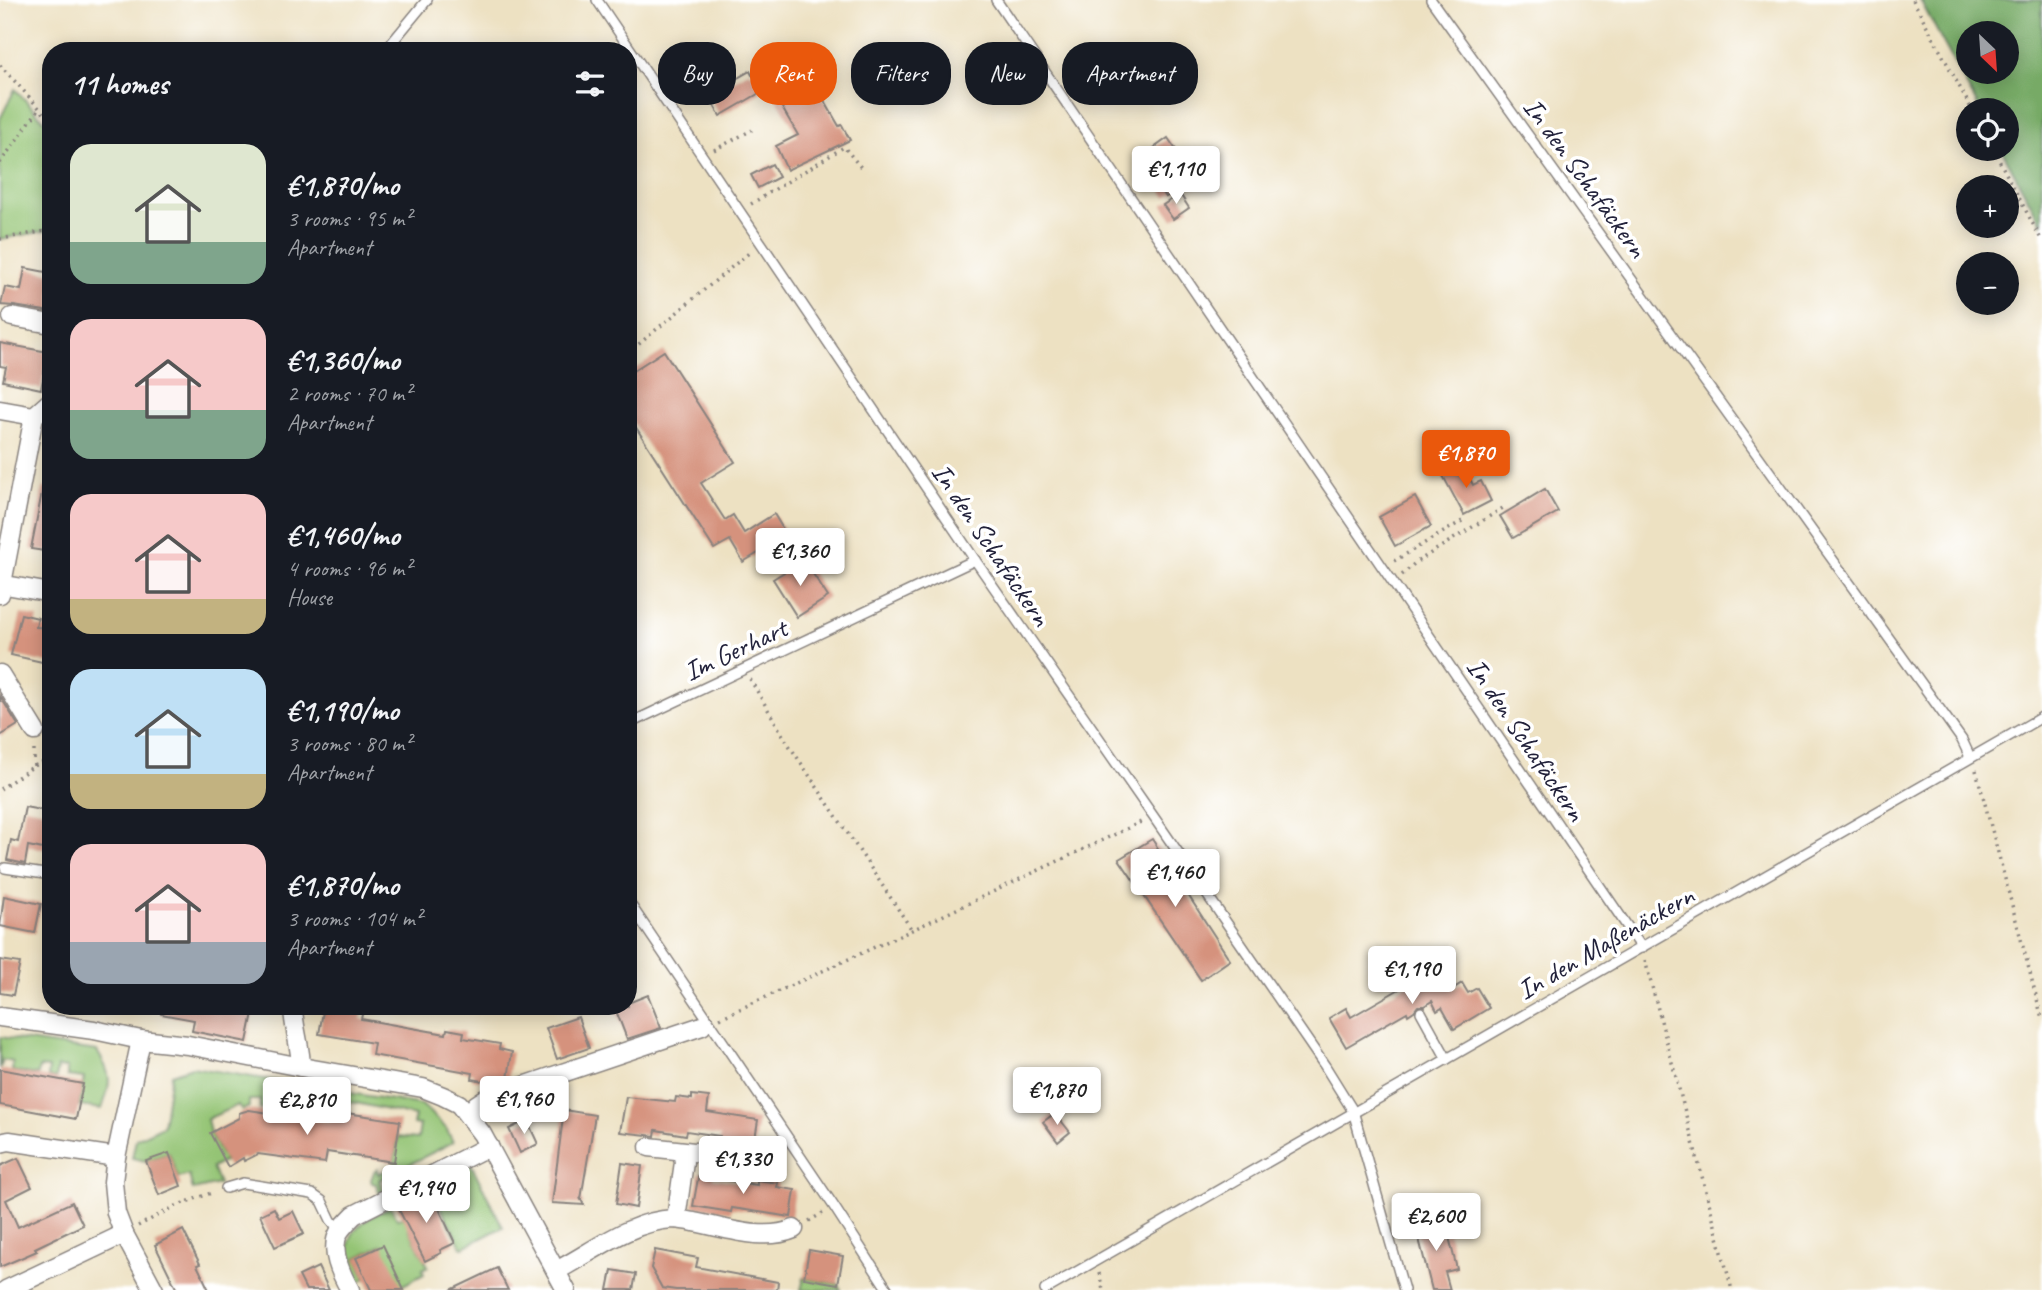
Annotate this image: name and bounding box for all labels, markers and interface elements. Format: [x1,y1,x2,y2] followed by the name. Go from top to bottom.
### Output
[1956,21,2020,84] north arrow
[1956,21,2019,315] map controls
[658,42,736,105] chip: Buy
[750,42,837,105] chip: Rent
[851,42,951,105] chip: Filters
[965,42,1048,105] chip: New
[1062,42,1198,105] chip: Apartment
[70,65,168,103] text: 11 homes
[571,65,609,103] icon: filters
[1516,91,1656,265] street label: In den Schafäckern
[1956,98,2019,161] button: locate
[1119,146,1233,206] pin: €1,110
[1148,154,1204,183] text: €1,110
[287,166,399,204] text: €1,870/mo
[126,172,210,256] icon: home
[1956,175,2019,238] button: +
[287,204,411,233] text: 3 rooms · 95 m²
[287,233,372,262] text: Apartment
[1956,252,2019,315] button: −
[287,341,400,379] text: €1,360/mo
[126,347,210,431] icon: home
[287,379,411,408] text: 2 rooms · 70 m²
[287,408,372,437] text: Apartment
[1409,430,1523,490] pin: €1,870
[1438,438,1494,467] text: €1,870
[924,456,1060,634] street label: In den Schafäckern
[287,516,400,554] text: €1,460/mo
[126,522,210,606] icon: home
[743,528,857,588] pin: €1,360
[772,536,828,565] text: €1,360
[287,554,411,583] text: 4 rooms · 96 m²
[287,583,332,612] text: House
[678,609,795,689] street label: Im Gerhart
[1459,651,1595,829] street label: In den Schafäckern
[287,691,399,729] text: €1,190/mo
[126,697,210,781] icon: home
[287,729,411,758] text: 3 rooms · 80 m²
[287,758,372,787] text: Apartment
[1118,850,1232,909] pin: €1,460
[1147,857,1203,886] text: €1,460
[287,866,399,904] text: €1,870/mo
[126,872,210,956] icon: home
[1511,877,1701,1007] street label: In den Maßenäckern
[287,904,422,933] text: 3 rooms · 104 m²
[287,933,372,962] text: Apartment
[1355,946,1469,1006] pin: €1,190
[1384,954,1440,983] text: €1,190
[1000,1068,1114,1127] pin: €1,870
[1029,1075,1085,1104] text: €1,870
[467,1076,581,1136] pin: €1,960
[250,1078,364,1137] pin: €2,810
[496,1084,552,1113] text: €1,960
[279,1085,335,1114] text: €2,810
[686,1136,800,1196] pin: €1,330
[715,1144,771,1173] text: €1,330
[369,1166,483,1225] pin: €1,940
[398,1173,454,1202] text: €1,940
[1379,1194,1493,1253] pin: €2,600
[1408,1201,1464,1230] text: €2,600

